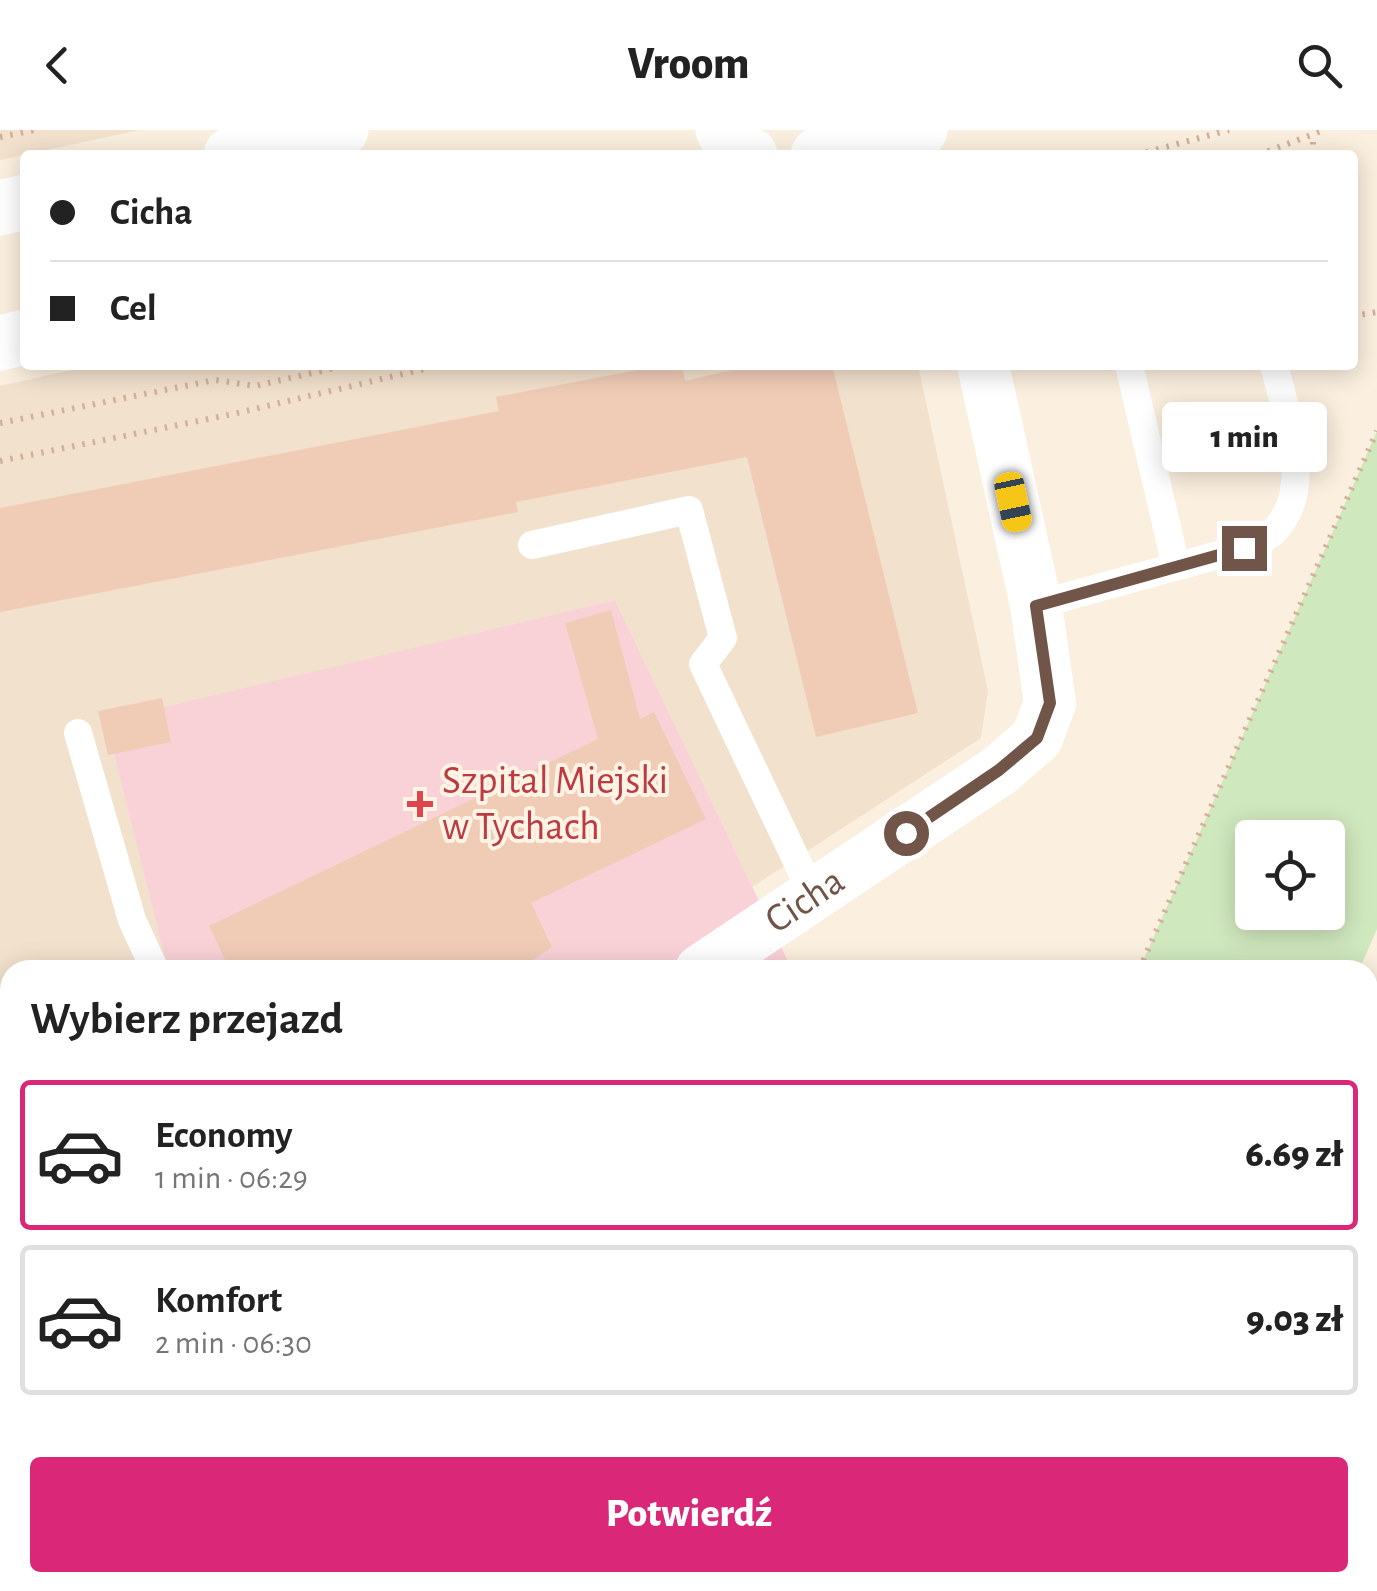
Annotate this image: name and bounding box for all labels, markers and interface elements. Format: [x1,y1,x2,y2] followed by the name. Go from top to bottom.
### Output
[30,38,85,93] icon: back
[1292,38,1347,93] icon: search
[627,42,750,87] text: Vroom
[110,194,193,232] text: Cicha
[110,290,157,328] text: Cel
[1162,403,1326,473] callout: 1 min
[1210,421,1279,453] text: 1 min
[992,470,1034,534] car
[1222,526,1267,571] route end
[442,761,668,847] place label: Szpital Miejski w Tychach
[407,791,433,817] marker: Szpital Miejski w Tychach
[884,811,929,856] route start
[1235,820,1345,930] map controls
[1235,820,1345,930] button: locate
[758,860,851,941] street label: Cicha
[30,997,343,1042] text: Wybierz przejazd
[35,1110,125,1200] icon: car
[155,1117,293,1155] text: Economy
[1245,1136,1343,1174] text: 6.69 zł
[155,1162,308,1194] text: 1 min · 06:29
[35,1275,125,1365] icon: car
[155,1282,282,1320] text: Komfort
[1246,1301,1343,1339] text: 9.03 zł
[155,1327,312,1359] text: 2 min · 06:30
[30,1457,1348,1572] button: Potwierdź

